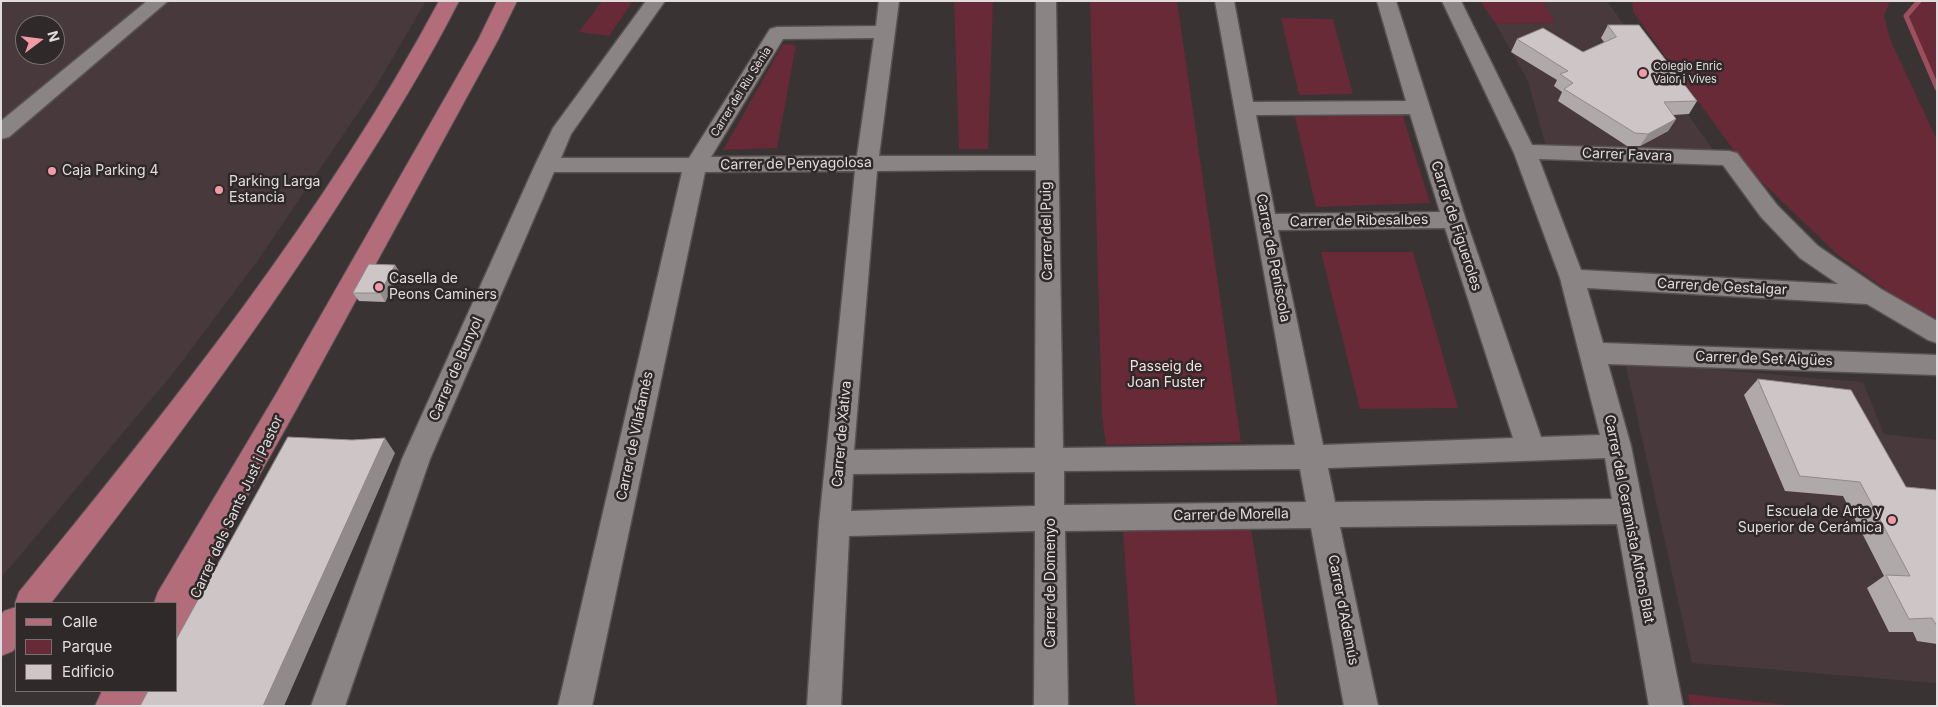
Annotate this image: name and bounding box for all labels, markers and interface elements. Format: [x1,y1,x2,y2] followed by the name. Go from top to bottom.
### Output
[15,15,65,65] north arrow
[44,29,64,44] text: N
[708,45,774,139] street label: Carrer del Riu Sènia
[1653,60,1722,86] place label: Colegio Enric Valor i Vives
[1637,67,1649,79] marker: Colegio Enric Valor i Vives
[1582,145,1672,165] street label: Carrer Favara
[720,154,872,174] street label: Carrer de Penyagolosa
[1427,159,1485,293] street label: Carrer de Figueroles
[62,163,158,179] place label: Caja Parking 4
[46,165,58,177] marker: Caja Parking 4
[229,174,320,206] place label: Parking Larga Estancia
[1038,181,1056,281] street label: Carrer del Puig
[213,184,225,196] marker: Parking Larga Estancia
[1252,192,1294,324] street label: Carrer de Peníscola
[1290,211,1428,231] street label: Carrer de Ribesalbes
[389,271,497,304] place label: Casella de Peons Caminers
[1657,275,1787,299] street label: Carrer de Gestalgar
[373,281,385,293] marker: Casella de Peons Caminers
[426,315,486,423] street label: Carrer de Bunyol
[1695,348,1833,370] street label: Carrer de Set Aigües
[1127,359,1205,392] park label: Passeig de Joan Fuster
[613,370,657,502] street label: Carrer de Vilafamés
[829,380,855,488] street label: Carrer de Xàtiva
[187,413,287,601] street label: Carrer dels Sants Just i Pastor
[1601,413,1657,625] street label: Carrer del Ceramista Alfons Blat
[1738,504,1882,536] place label: Escuela de Arte y Superior de Cerámica
[1173,506,1289,524] street label: Carrer de Morella
[1886,514,1898,526] marker: Escuela de Arte y Superior de Cerámica
[1043,518,1059,648] street label: Carrer de Domenyo
[1324,553,1362,667] street label: Carrer d'Ademús
[15,602,178,692] legend
[62,612,97,631] text: Calle
[62,637,112,656] text: Parque
[62,662,114,681] text: Edificio

